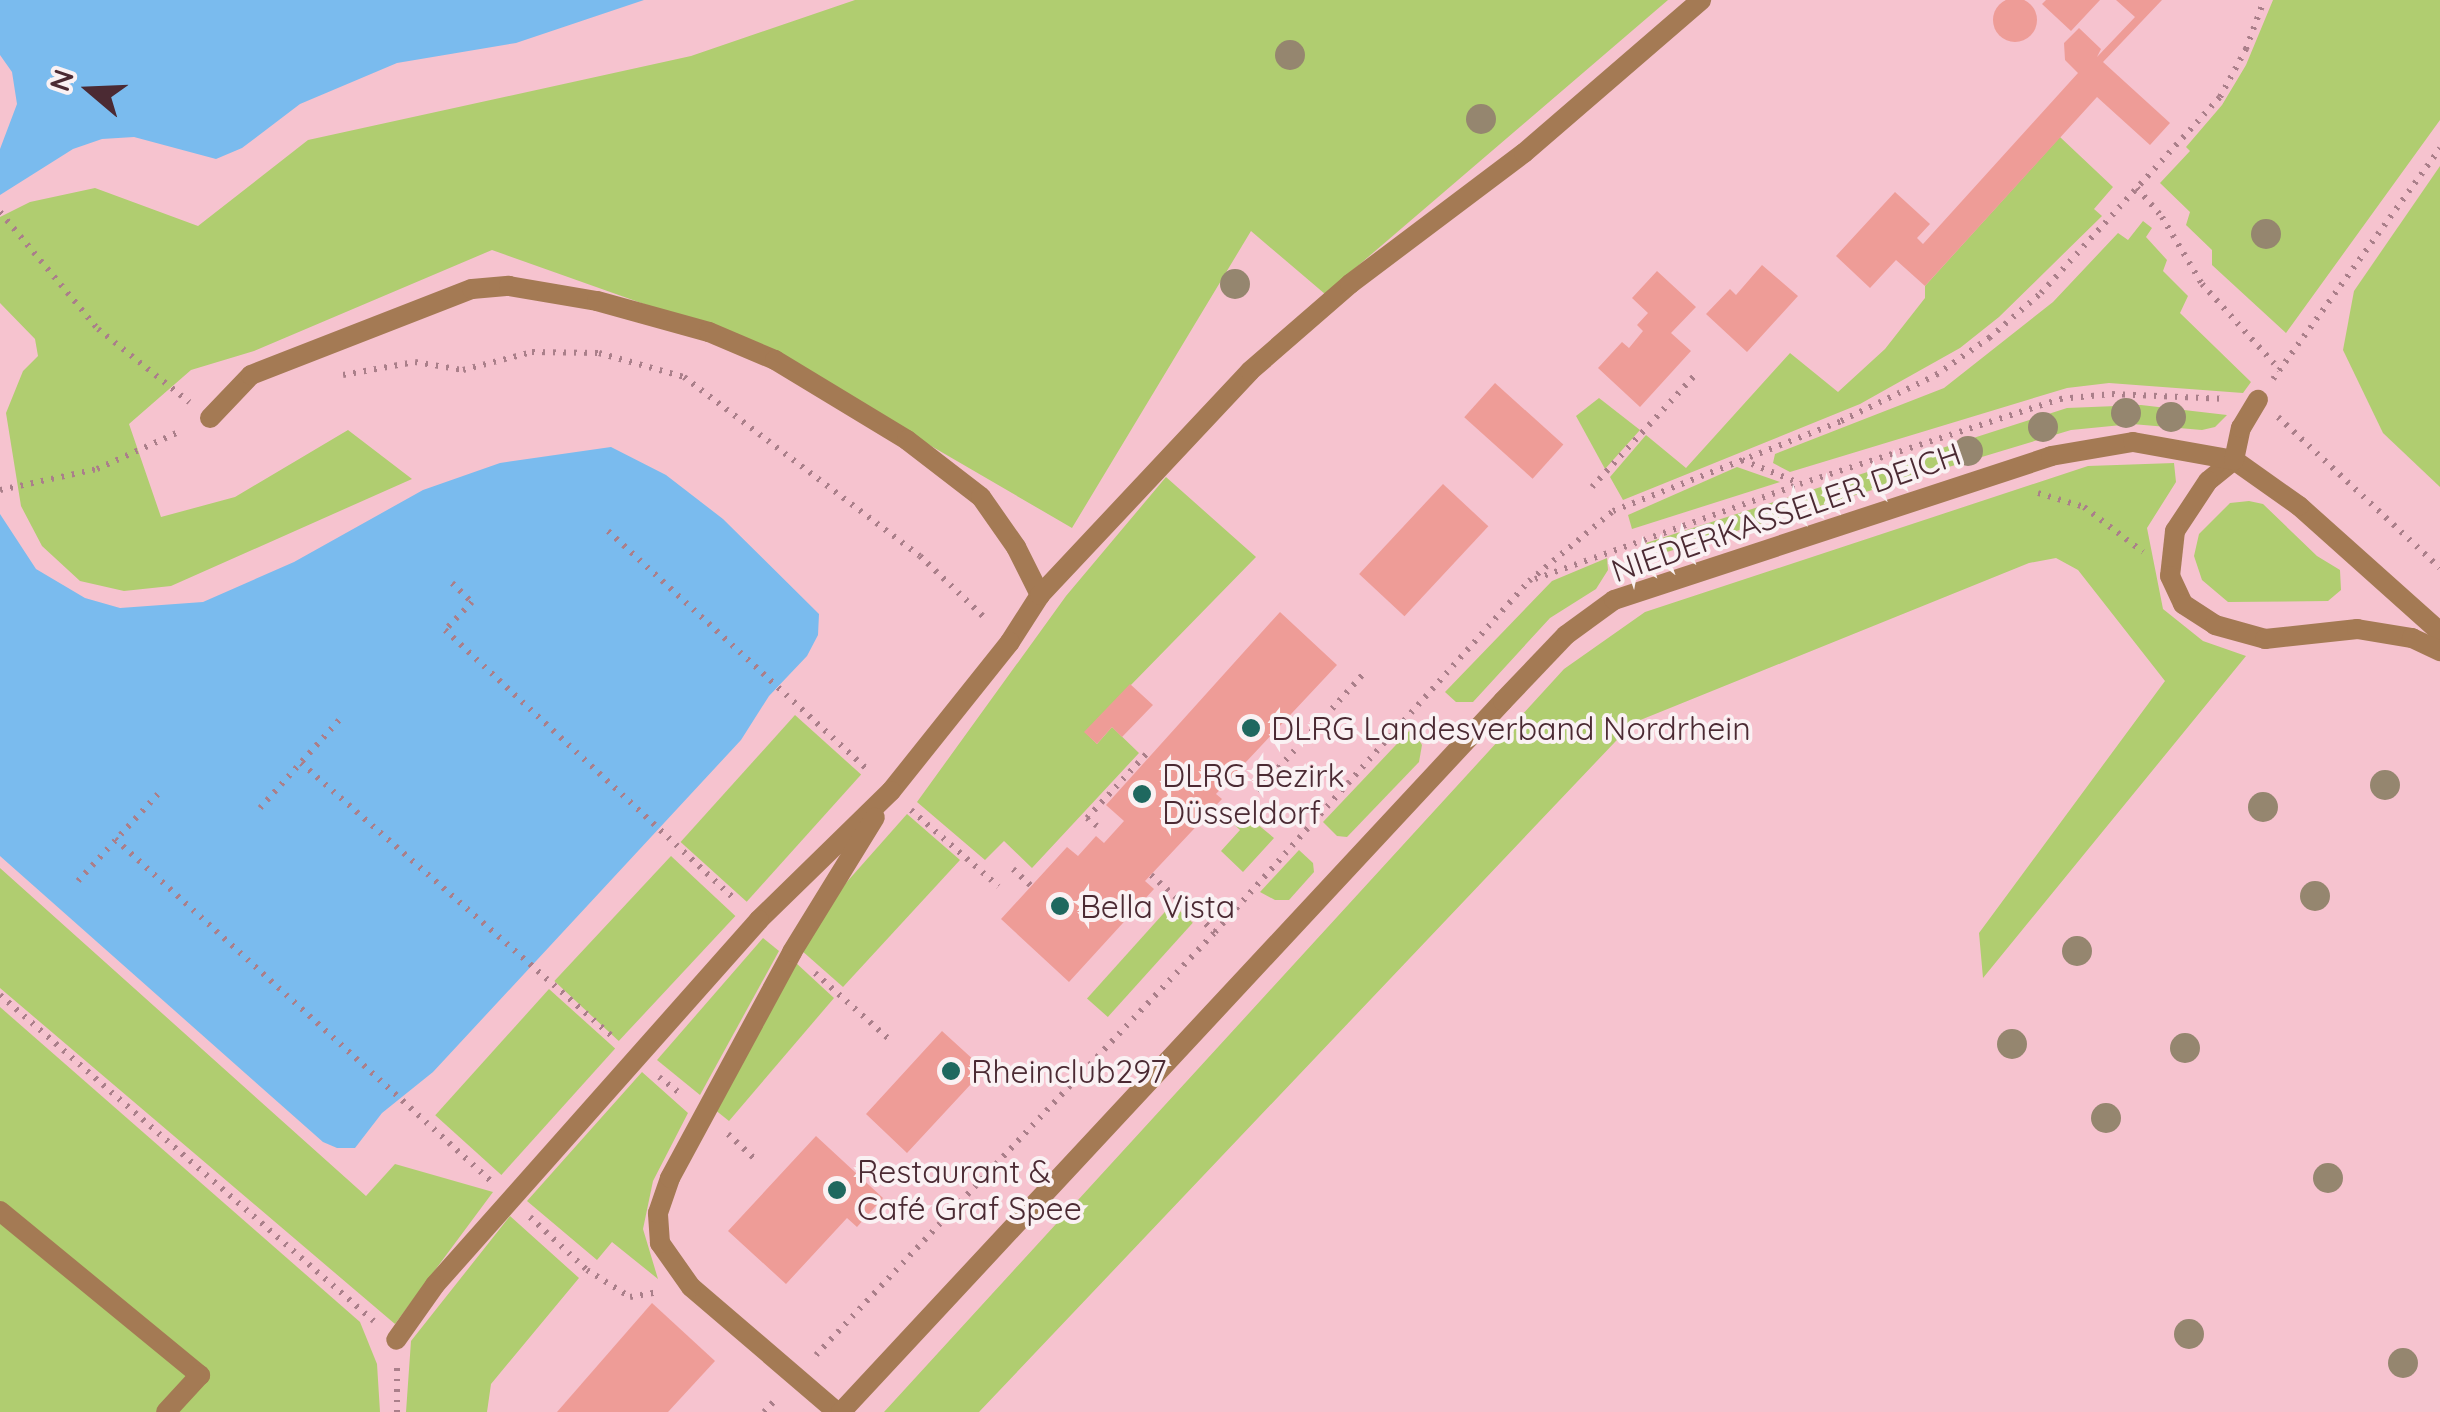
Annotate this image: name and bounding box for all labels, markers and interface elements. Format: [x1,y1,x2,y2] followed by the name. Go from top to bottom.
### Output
[40,40,140,140] north arrow
[41,65,81,96] text: N
[1606,434,1966,590] street label: NIEDERKASSELER DEICH
[1271,709,1751,747] place label: DLRG Landesverband Nordrhein
[1240,717,1262,739] marker: DLRG Landesverband Nordrhein
[1162,757,1345,832] place label: DLRG Bezirk Düsseldorf
[1131,783,1153,805] marker: DLRG Bezirk Düsseldorf
[1080,887,1235,925] place label: Bella Vista
[1049,895,1071,917] marker: Bella Vista
[971,1052,1166,1090] place label: Rheinclub297
[940,1060,962,1082] marker: Rheinclub297
[857,1153,1082,1228] place label: Restaurant & Café Graf Spee
[826,1179,848,1201] marker: Restaurant & Café Graf Spee

